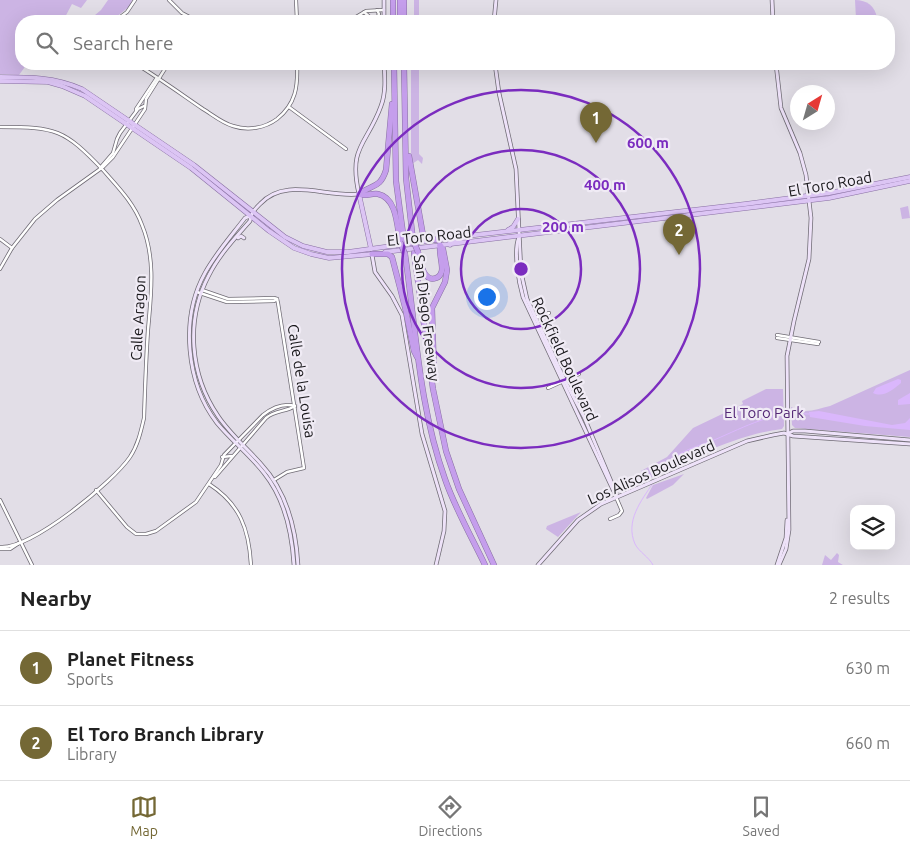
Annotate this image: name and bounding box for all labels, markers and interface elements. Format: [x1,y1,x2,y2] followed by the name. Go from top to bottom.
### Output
[15,15,895,70] search box
[33,29,61,57] icon: search
[73,32,173,54] text: Search here
[790,85,835,130] north arrow
[580,102,612,143] pin: 1
[627,134,669,151] text: 600 m
[787,168,873,200] street label: El Toro Road
[584,176,626,193] text: 400 m
[663,214,695,255] pin: 2
[542,218,584,235] text: 200 m
[386,223,472,249] street label: El Toro Road
[411,254,443,382] street label: San Diego Freeway
[512,260,530,278] centre of rings
[127,275,149,361] street label: Calle Aragon
[474,284,500,310] your location
[529,294,601,424] street label: Rockfield Boulevard
[285,323,319,439] street label: Calle de la Louisa
[724,404,804,421] park label: El Toro Park
[585,436,717,508] street label: Los Alisos Boulevard
[850,505,895,550] map controls
[850,505,895,550] button: layers
[20,586,91,610] text: Nearby
[829,589,890,607] text: 2 results
[67,648,194,670] text: Planet Fitness
[31,659,41,677] text: 1
[845,659,890,677] text: 630 m
[67,670,113,688] text: Sports
[67,723,264,745] text: El Toro Branch Library
[31,734,41,752] text: 2
[845,734,890,752] text: 660 m
[67,745,117,763] text: Library
[130,793,158,839] tab: Map
[418,793,482,839] tab: Directions
[743,793,780,839] tab: Saved

